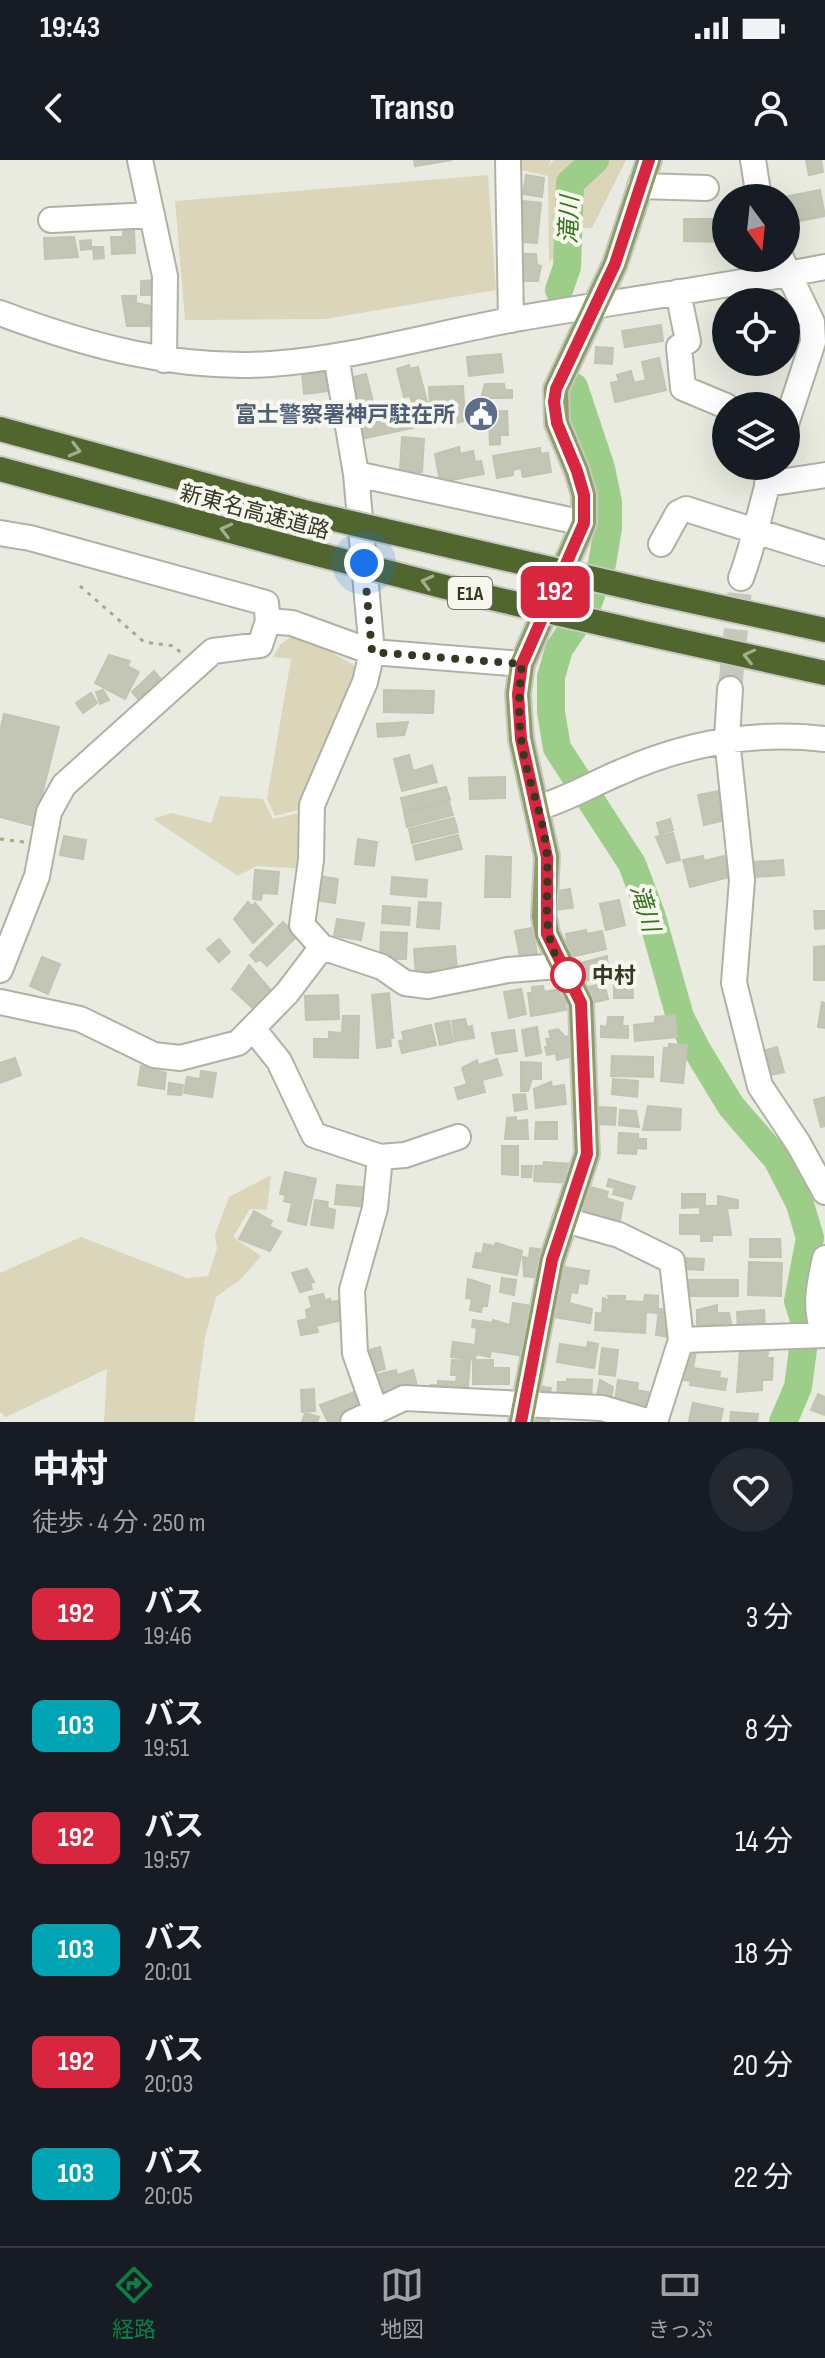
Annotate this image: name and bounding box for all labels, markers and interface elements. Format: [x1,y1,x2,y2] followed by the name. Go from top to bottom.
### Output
[40,10,100,46] text: 19:43
[32,86,76,130] icon: back
[749,86,793,130] icon: person
[370,87,455,130] text: Transo
[712,184,800,272] north arrow
[712,184,800,480] map controls
[554,193,585,245] water label: 滝川
[712,288,800,376] button: locate
[712,392,800,480] button: layers
[462,395,500,433] public building icon: 富士警察署神戸駐在所
[235,402,455,429] place label: 富士警察署神戸駐在所
[68,441,82,457] one-way arrow
[177,479,332,545] street label: 新東名高速道路
[219,523,233,540] one-way arrow
[344,543,384,583] your location
[509,566,601,618] line badge: 192
[420,575,434,592] one-way arrow
[537,575,573,608] text: 192
[448,577,492,609] road number: E1A
[742,649,756,666] one-way arrow
[624,881,666,938] water label: 滝川
[551,958,585,992] marker: 中村
[592,963,636,990] place label: 中村
[32,1448,108,1493] text: 中村
[709,1448,793,1532] button: heart
[32,1508,205,1539] text: 徒歩 · 4 分 · 250 m
[144,1585,204,1621] text: バス
[58,1597,94,1630] text: 192
[746,1600,793,1636] text: 3 分
[144,1621,192,1652] text: 19:46
[144,1697,204,1733] text: バス
[58,1709,94,1742] text: 103
[745,1712,793,1748] text: 8 分
[144,1733,189,1764] text: 19:51
[144,1809,204,1845] text: バス
[58,1821,94,1854] text: 192
[735,1824,793,1860] text: 14 分
[144,1845,190,1876] text: 19:57
[144,1921,204,1957] text: バス
[58,1933,94,1966] text: 103
[735,1936,793,1972] text: 18 分
[144,1957,192,1988] text: 20:01
[144,2033,204,2069] text: バス
[58,2045,94,2078] text: 192
[732,2048,793,2084] text: 20 分
[144,2069,193,2100] text: 20:03
[144,2145,204,2181] text: バス
[58,2157,94,2190] text: 103
[733,2160,793,2196] text: 22 分
[144,2181,193,2212] text: 20:05
[112,2263,156,2344] tab: 経路
[380,2263,424,2344] tab: 地図
[648,2263,713,2344] tab: きっぷ

